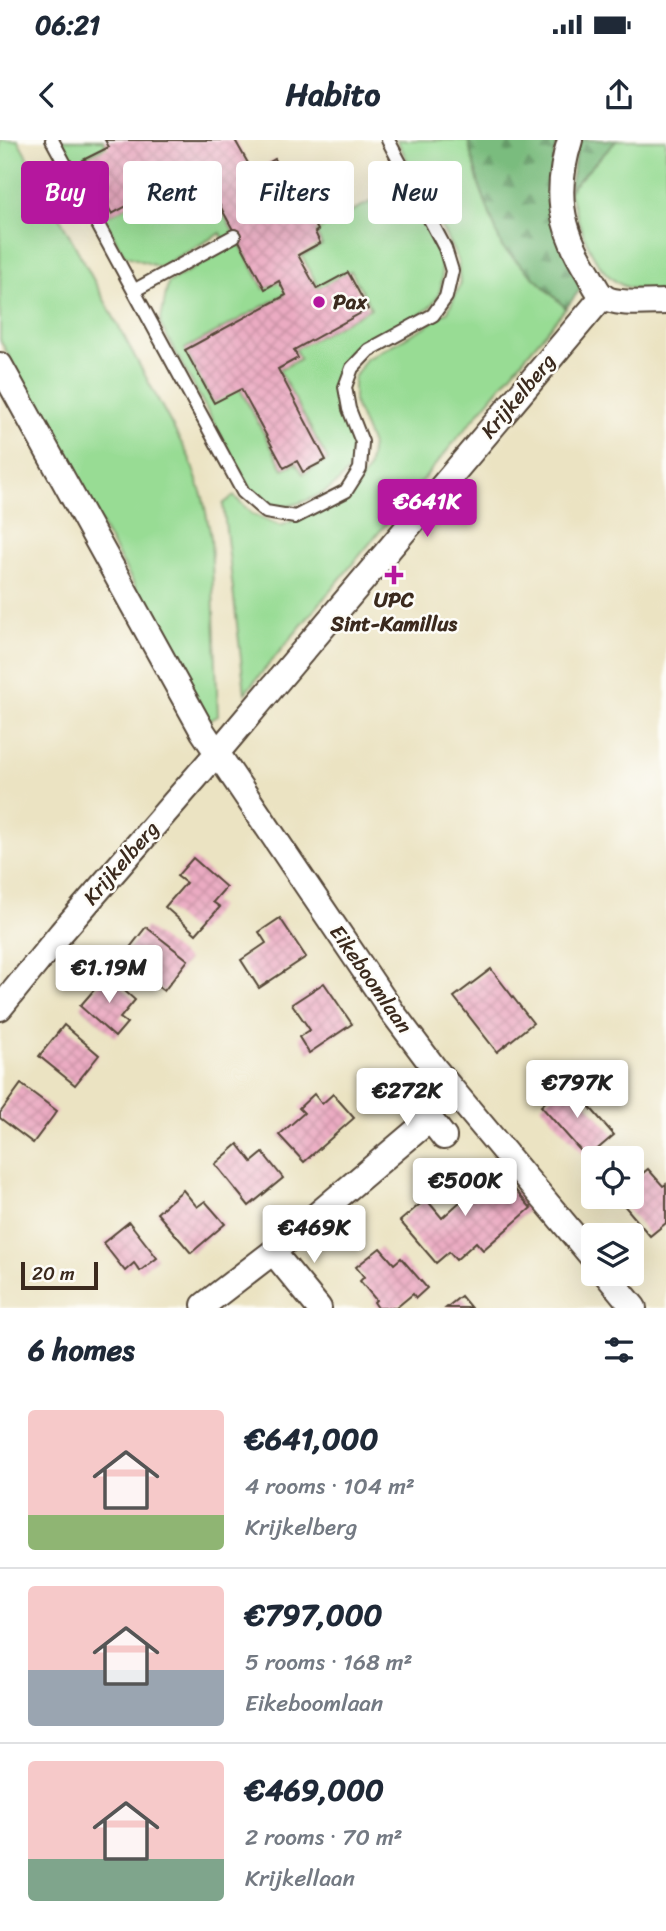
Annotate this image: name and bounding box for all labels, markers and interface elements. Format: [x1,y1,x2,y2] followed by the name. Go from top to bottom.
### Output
[35,2,100,48] text: 06:21
[286,66,380,123] text: Habito
[28,76,66,114] icon: back
[600,76,638,114] icon: share
[21,161,109,224] chip: Buy
[123,161,222,224] chip: Rent
[236,161,354,224] chip: Filters
[368,161,462,224] chip: New
[333,283,367,321] place label: Pax
[311,294,327,310] marker: Pax
[471,344,566,447] street label: Krijkelberg
[378,480,476,539] pin: €641K
[394,481,460,522] text: €641K
[384,565,404,585] marker: UPC Sint-Kamillus
[330,581,458,643] place label: UPC Sint-Kamillus
[73,812,169,914] street label: Krijkelberg
[319,916,423,1042] street label: Eikeboomlaan
[52,946,166,1005] pin: €1.19M
[72,947,146,988] text: €1.19M
[528,1060,626,1120] pin: €797K
[542,1062,612,1103] text: €797K
[358,1068,456,1128] pin: €272K
[373,1070,441,1111] text: €272K
[581,1146,644,1286] map controls
[581,1146,644,1209] button: locate
[416,1158,514,1218] pin: €500K
[429,1160,501,1201] text: €500K
[265,1206,363,1265] pin: €469K
[279,1207,349,1248] text: €469K
[581,1223,644,1286] button: layers
[32,1257,75,1290] text: 20 m
[21,1259,98,1291] scale bar
[28,1323,135,1377] text: 6 homes
[600,1331,638,1369] icon: filters
[245,1412,379,1466] text: €641,000
[84,1438,168,1522] icon: home
[245,1466,415,1507] text: 4 rooms · 104 m²
[245,1507,357,1548] text: Krijkelberg
[245,1588,383,1642] text: €797,000
[84,1614,168,1698] icon: home
[245,1642,413,1683] text: 5 rooms · 168 m²
[245,1683,383,1724] text: Eikeboomlaan
[245,1763,384,1817] text: €469,000
[84,1789,168,1873] icon: home
[245,1817,403,1858] text: 2 rooms · 70 m²
[245,1858,355,1899] text: Krijkellaan

